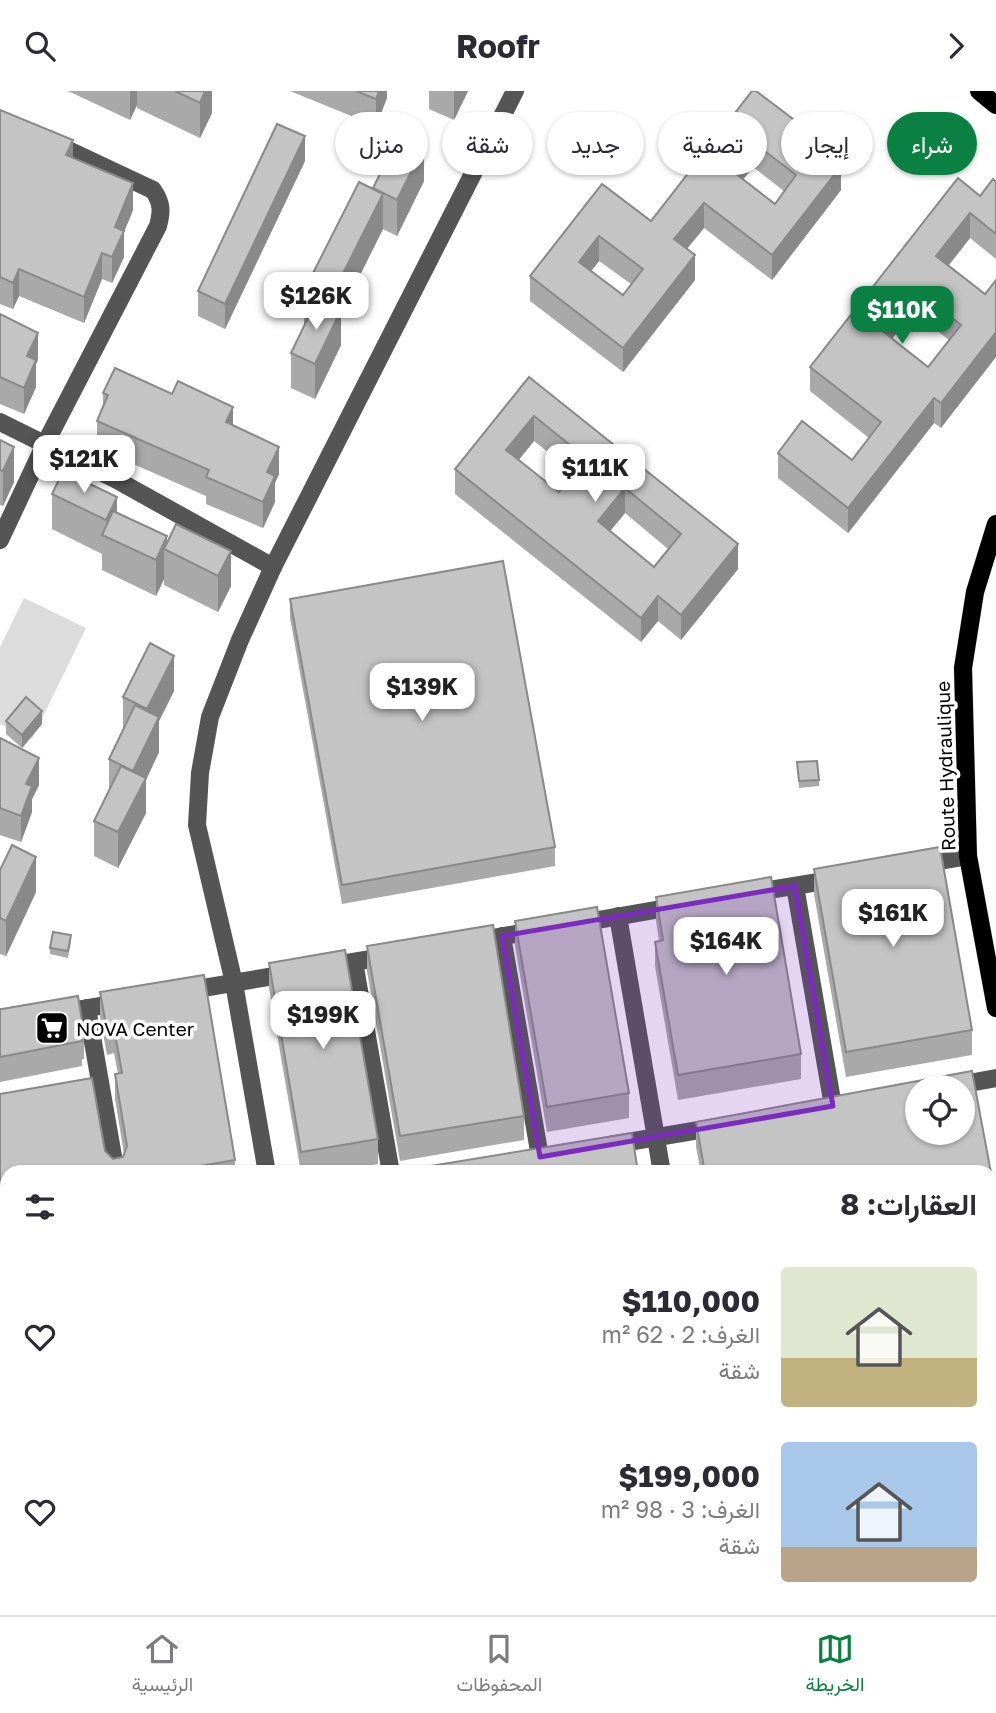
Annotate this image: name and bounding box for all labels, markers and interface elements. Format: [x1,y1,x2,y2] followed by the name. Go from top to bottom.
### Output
[21,27,59,65] icon: search
[456,27,540,65] text: Roofr
[937,27,975,65] icon: forward
[335,112,428,175] chip: منزل
[442,112,533,175] chip: شقة
[547,112,644,175] chip: جديد
[658,112,767,175] chip: تصفية
[781,112,873,175] chip: إيجار
[887,112,977,175] chip: شراء
[267,273,365,332] pin: $126K
[280,281,352,309] text: $126K
[853,287,951,346] pin: $110K
[867,295,937,323] text: $110K
[35,435,133,495] pin: $121K
[49,444,119,472] text: $121K
[546,445,644,504] pin: $111K
[561,453,629,481] text: $111K
[373,663,471,723] pin: $139K
[386,672,458,700] text: $139K
[931,681,959,851] street label: Route Hydraulique
[844,889,942,949] pin: $161K
[858,898,928,926] text: $161K
[677,917,775,977] pin: $164K
[690,926,762,954] text: $164K
[274,991,372,1051] pin: $199K
[286,1000,360,1028] text: $199K
[33,1009,71,1047] supermarket icon: NOVA Center
[76,1017,195,1040] place label: NOVA Center
[905,1075,975,1145] map controls
[905,1075,975,1145] button: locate
[840,1186,977,1222] text: العقارات: 8
[21,1188,59,1226] icon: filters
[621,1283,760,1319] text: $110,000
[837,1295,921,1379] icon: home
[21,1318,59,1356] icon: heart
[602,1320,760,1348] text: الغرف: 2 · 62 m²
[718,1356,760,1384] text: شقة
[618,1458,760,1494] text: $199,000
[837,1470,921,1554] icon: home
[21,1493,59,1531] icon: heart
[601,1495,760,1523] text: الغرف: 3 · 98 m²
[718,1531,760,1559] text: شقة
[132,1630,193,1701] tab: الرئيسية
[457,1630,542,1701] tab: المحفوظات
[806,1630,864,1701] tab: الخريطة

